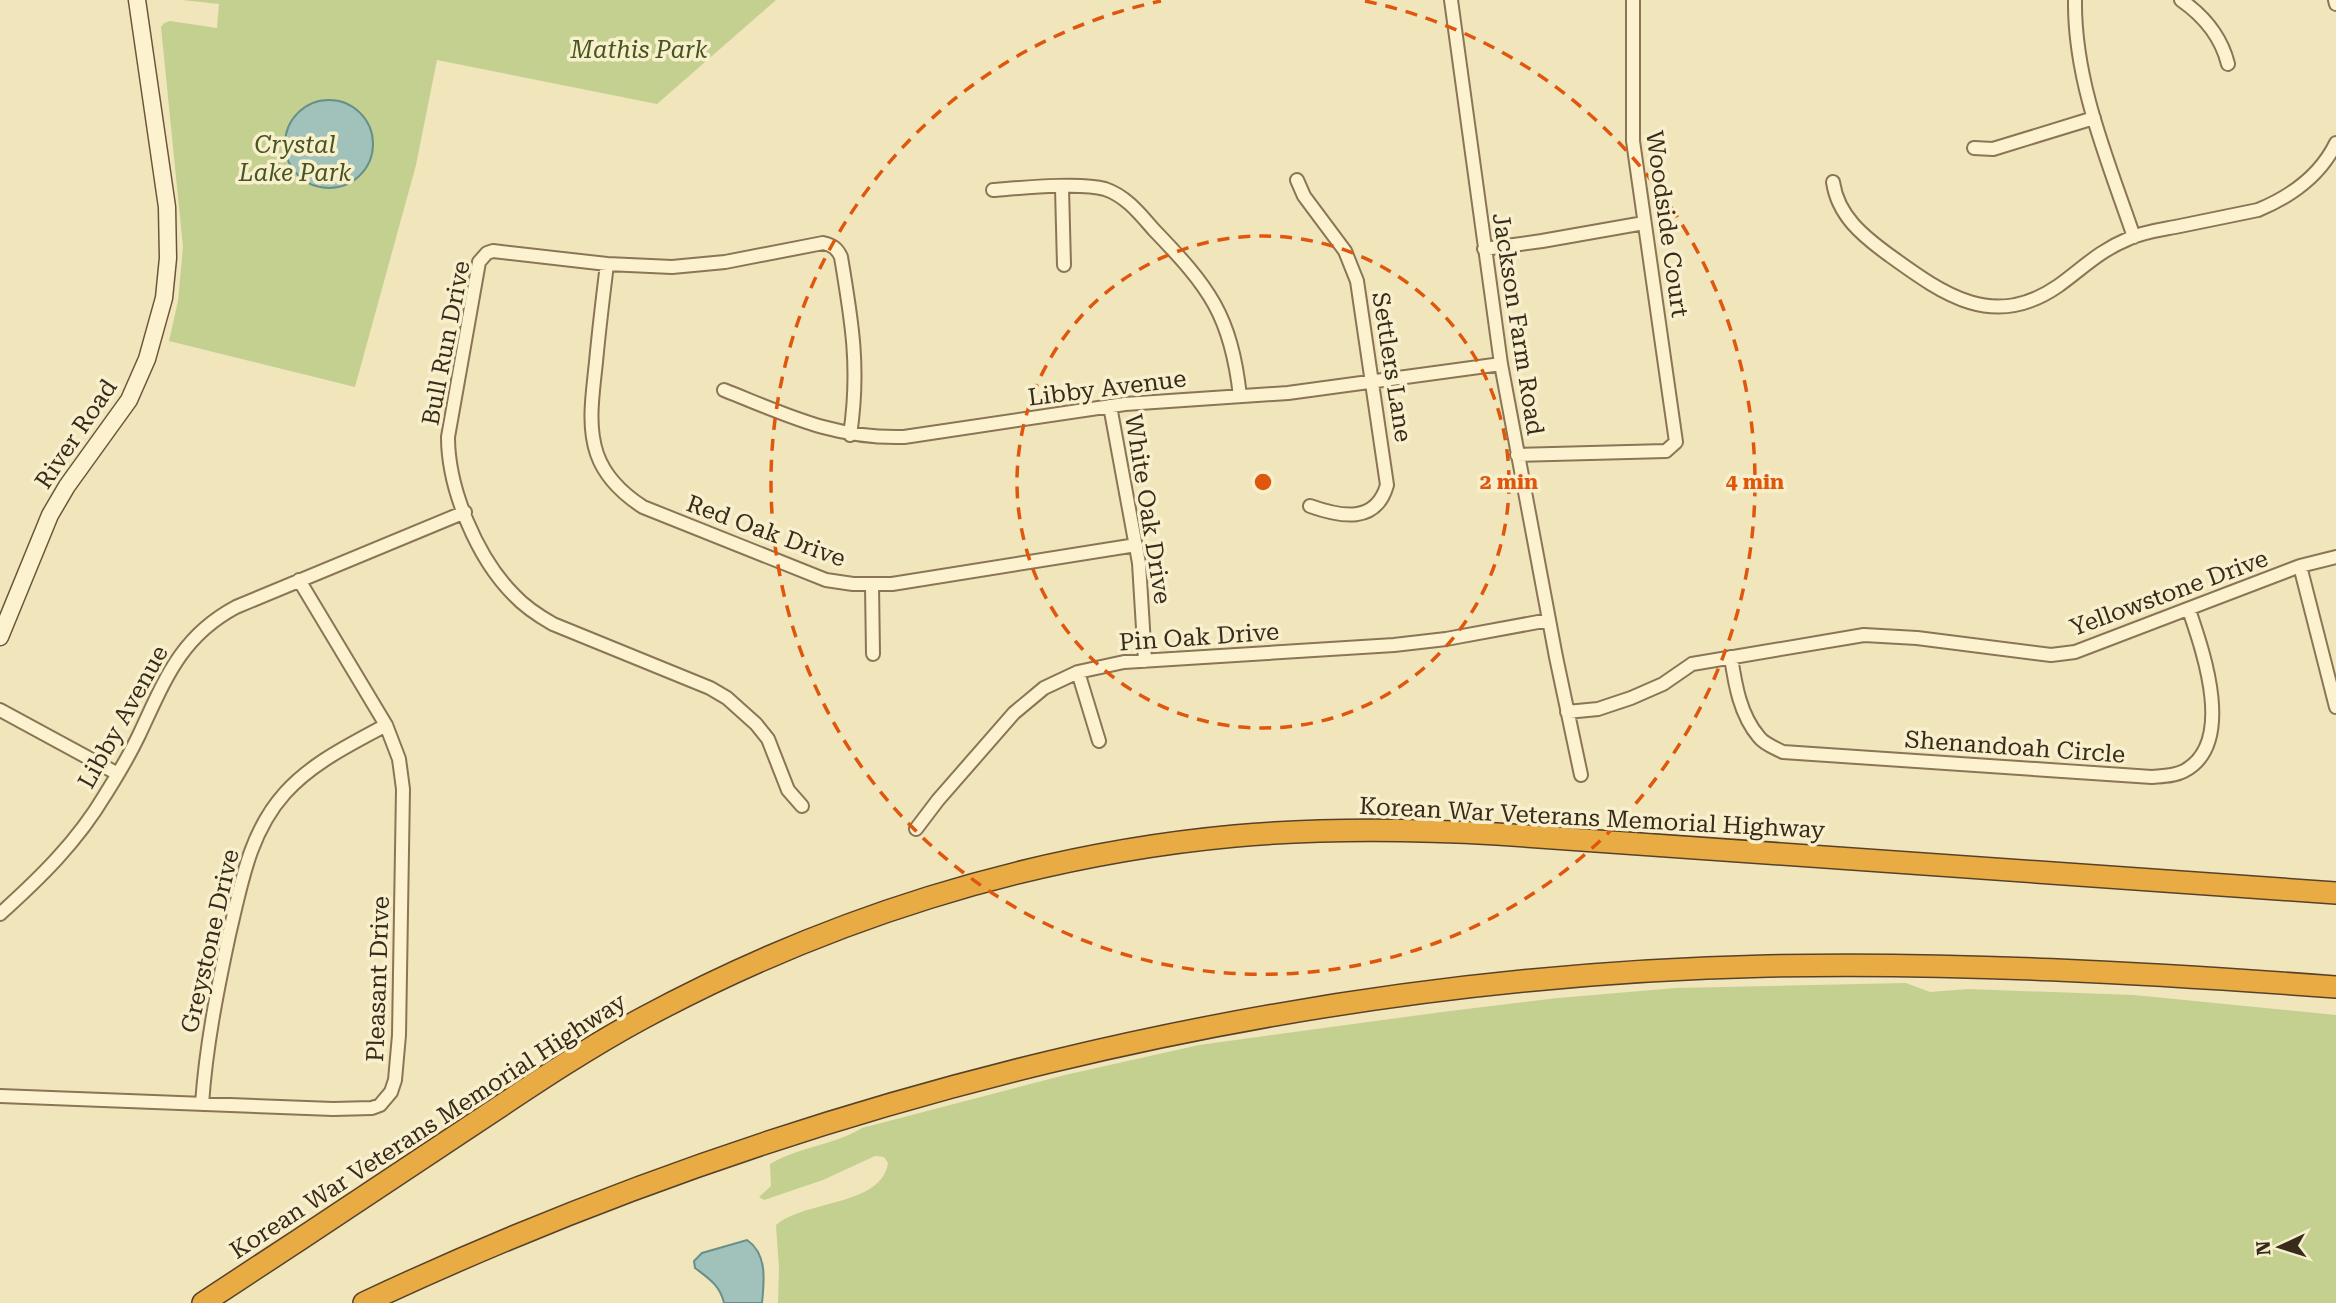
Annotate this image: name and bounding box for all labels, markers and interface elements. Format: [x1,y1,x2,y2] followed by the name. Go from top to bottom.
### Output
[569,36,708,64] park label: Mathis Park
[1640,129,1694,319] street label: Woodside Court
[238,131,351,187] park label: Crystal Lake Park
[1487,211,1549,437] street label: Jackson Farm Road
[416,258,476,428] street label: Bull Run Drive
[1366,290,1418,444] street label: Settlers Lane
[1026,364,1188,412] street label: Libby Avenue
[29,374,123,494] street label: River Road
[1119,412,1177,606] street label: White Oak Drive
[1251,470,1275,494] centre of rings
[1480,470,1538,494] text: 2 min
[1726,470,1784,494] text: 4 min
[683,489,849,573] street label: Red Oak Drive
[2066,544,2272,642] street label: Yellowstone Drive
[1118,617,1280,657] street label: Pin Oak Drive
[72,641,174,793] street label: Libby Avenue
[1904,725,2126,769] street label: Shenandoah Circle
[1358,792,1826,844] street label: Korean War Veterans Memorial Highway
[175,846,245,1036] street label: Greystone Drive
[361,895,395,1063] street label: Pleasant Drive
[225,987,632,1265] street label: Korean War Veterans Memorial Highway
[2245,1212,2315,1282] north arrow
[2252,1240,2276,1256] text: N

